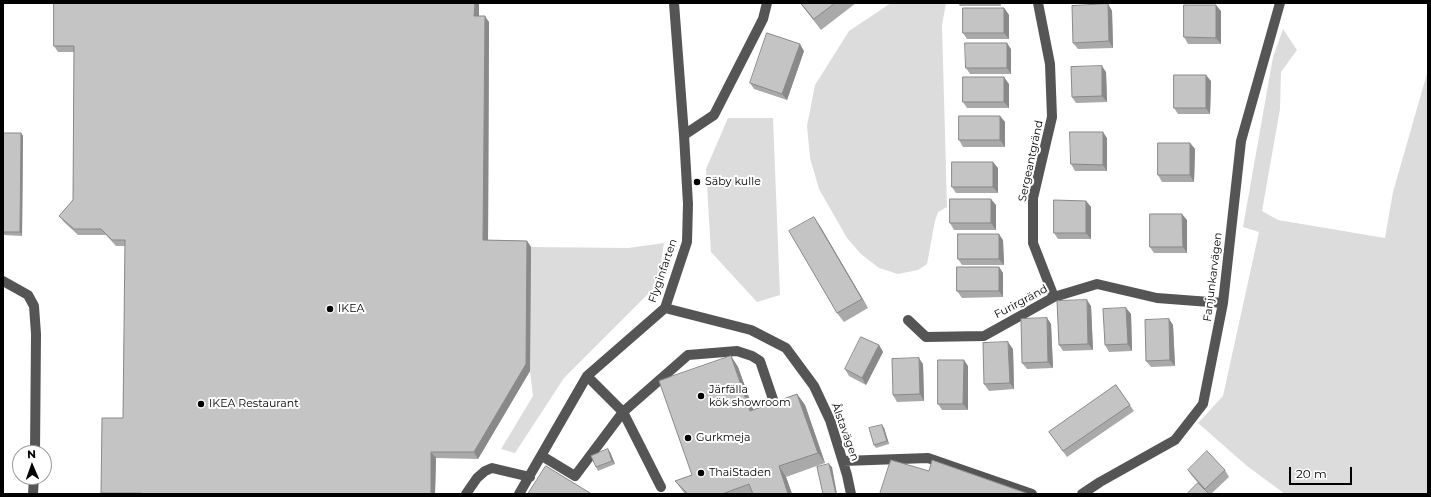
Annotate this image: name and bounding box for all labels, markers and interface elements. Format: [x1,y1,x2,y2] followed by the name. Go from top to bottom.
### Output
[1016,119,1046,203] street label: Sergeantgränd
[705,175,761,189] place label: Säby kulle
[692,177,702,187] marker: Säby kulle
[1201,232,1225,322] street label: Fanjunkarvägen
[646,237,680,305] street label: Flyginfarten
[992,282,1050,322] street label: Furirgränd
[338,302,364,316] place label: IKEA
[325,304,335,314] marker: IKEA
[709,383,791,409] place label: Järfälla kök showroom
[696,391,706,401] marker: Järfälla kök showroom
[209,397,299,411] place label: IKEA Restaurant
[196,399,206,409] marker: IKEA Restaurant
[828,401,862,463] street label: Ålstavägen
[696,431,750,445] place label: Gurkmeja
[683,433,693,443] marker: Gurkmeja
[12,445,52,485] north arrow
[27,447,36,461] text: N
[1291,459,1354,485] scale bar
[709,466,771,480] place label: ThaiStaden
[1296,466,1327,481] text: 20 m
[696,468,706,478] marker: ThaiStaden

